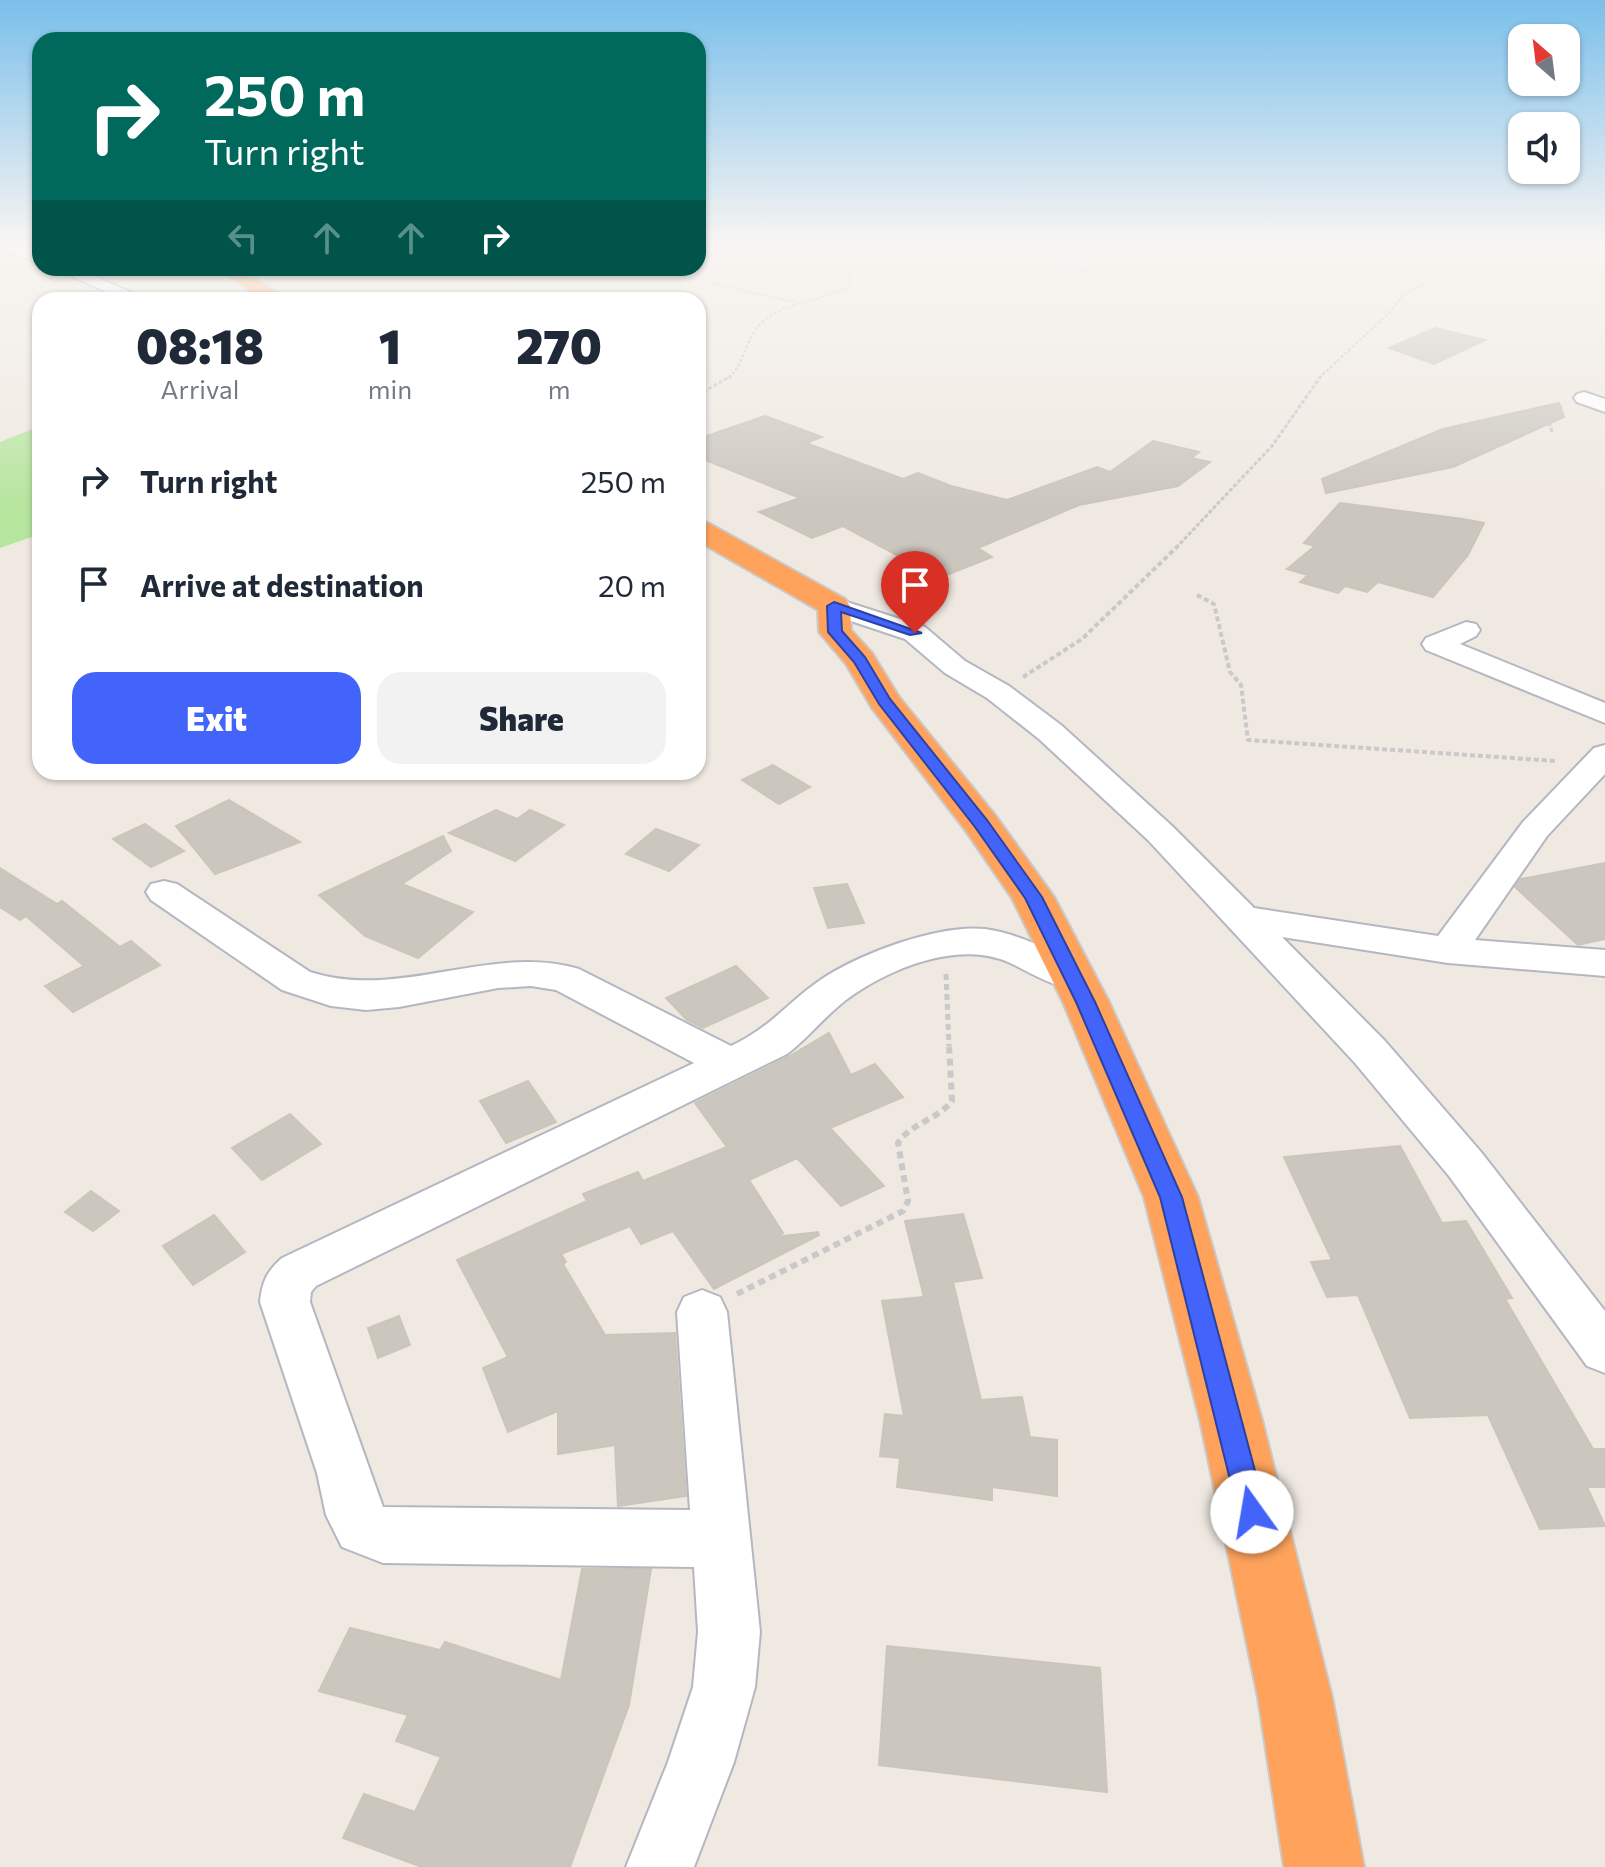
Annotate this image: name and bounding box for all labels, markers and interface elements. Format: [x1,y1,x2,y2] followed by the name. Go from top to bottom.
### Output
[1508,24,1580,96] north arrow
[1508,24,1580,184] map controls
[204,59,365,128] text: 250 m
[72,64,176,168] icon: right
[1508,112,1580,184] button: sound
[204,128,365,172] text: Turn right
[221,216,265,260] icon: left
[305,216,349,260] icon: ahead
[389,216,433,260] icon: ahead
[473,216,517,260] icon: right
[136,315,264,374] text: 08:18
[379,315,401,374] text: 1
[516,315,602,374] text: 270
[161,373,239,404] text: Arrival
[368,373,412,404] text: min
[548,373,570,404] text: m
[72,458,116,502] icon: right
[140,462,277,499] text: Turn right
[581,462,666,499] text: 250 m
[881,551,949,633] pin
[72,562,116,606] icon: arrive
[893,563,937,607] icon: arrive
[140,566,424,603] text: Arrive at destination
[598,566,666,603] text: 20 m
[72,672,361,764] button: Exit
[377,672,666,764] button: Share
[1210,1470,1294,1554] position arrow

